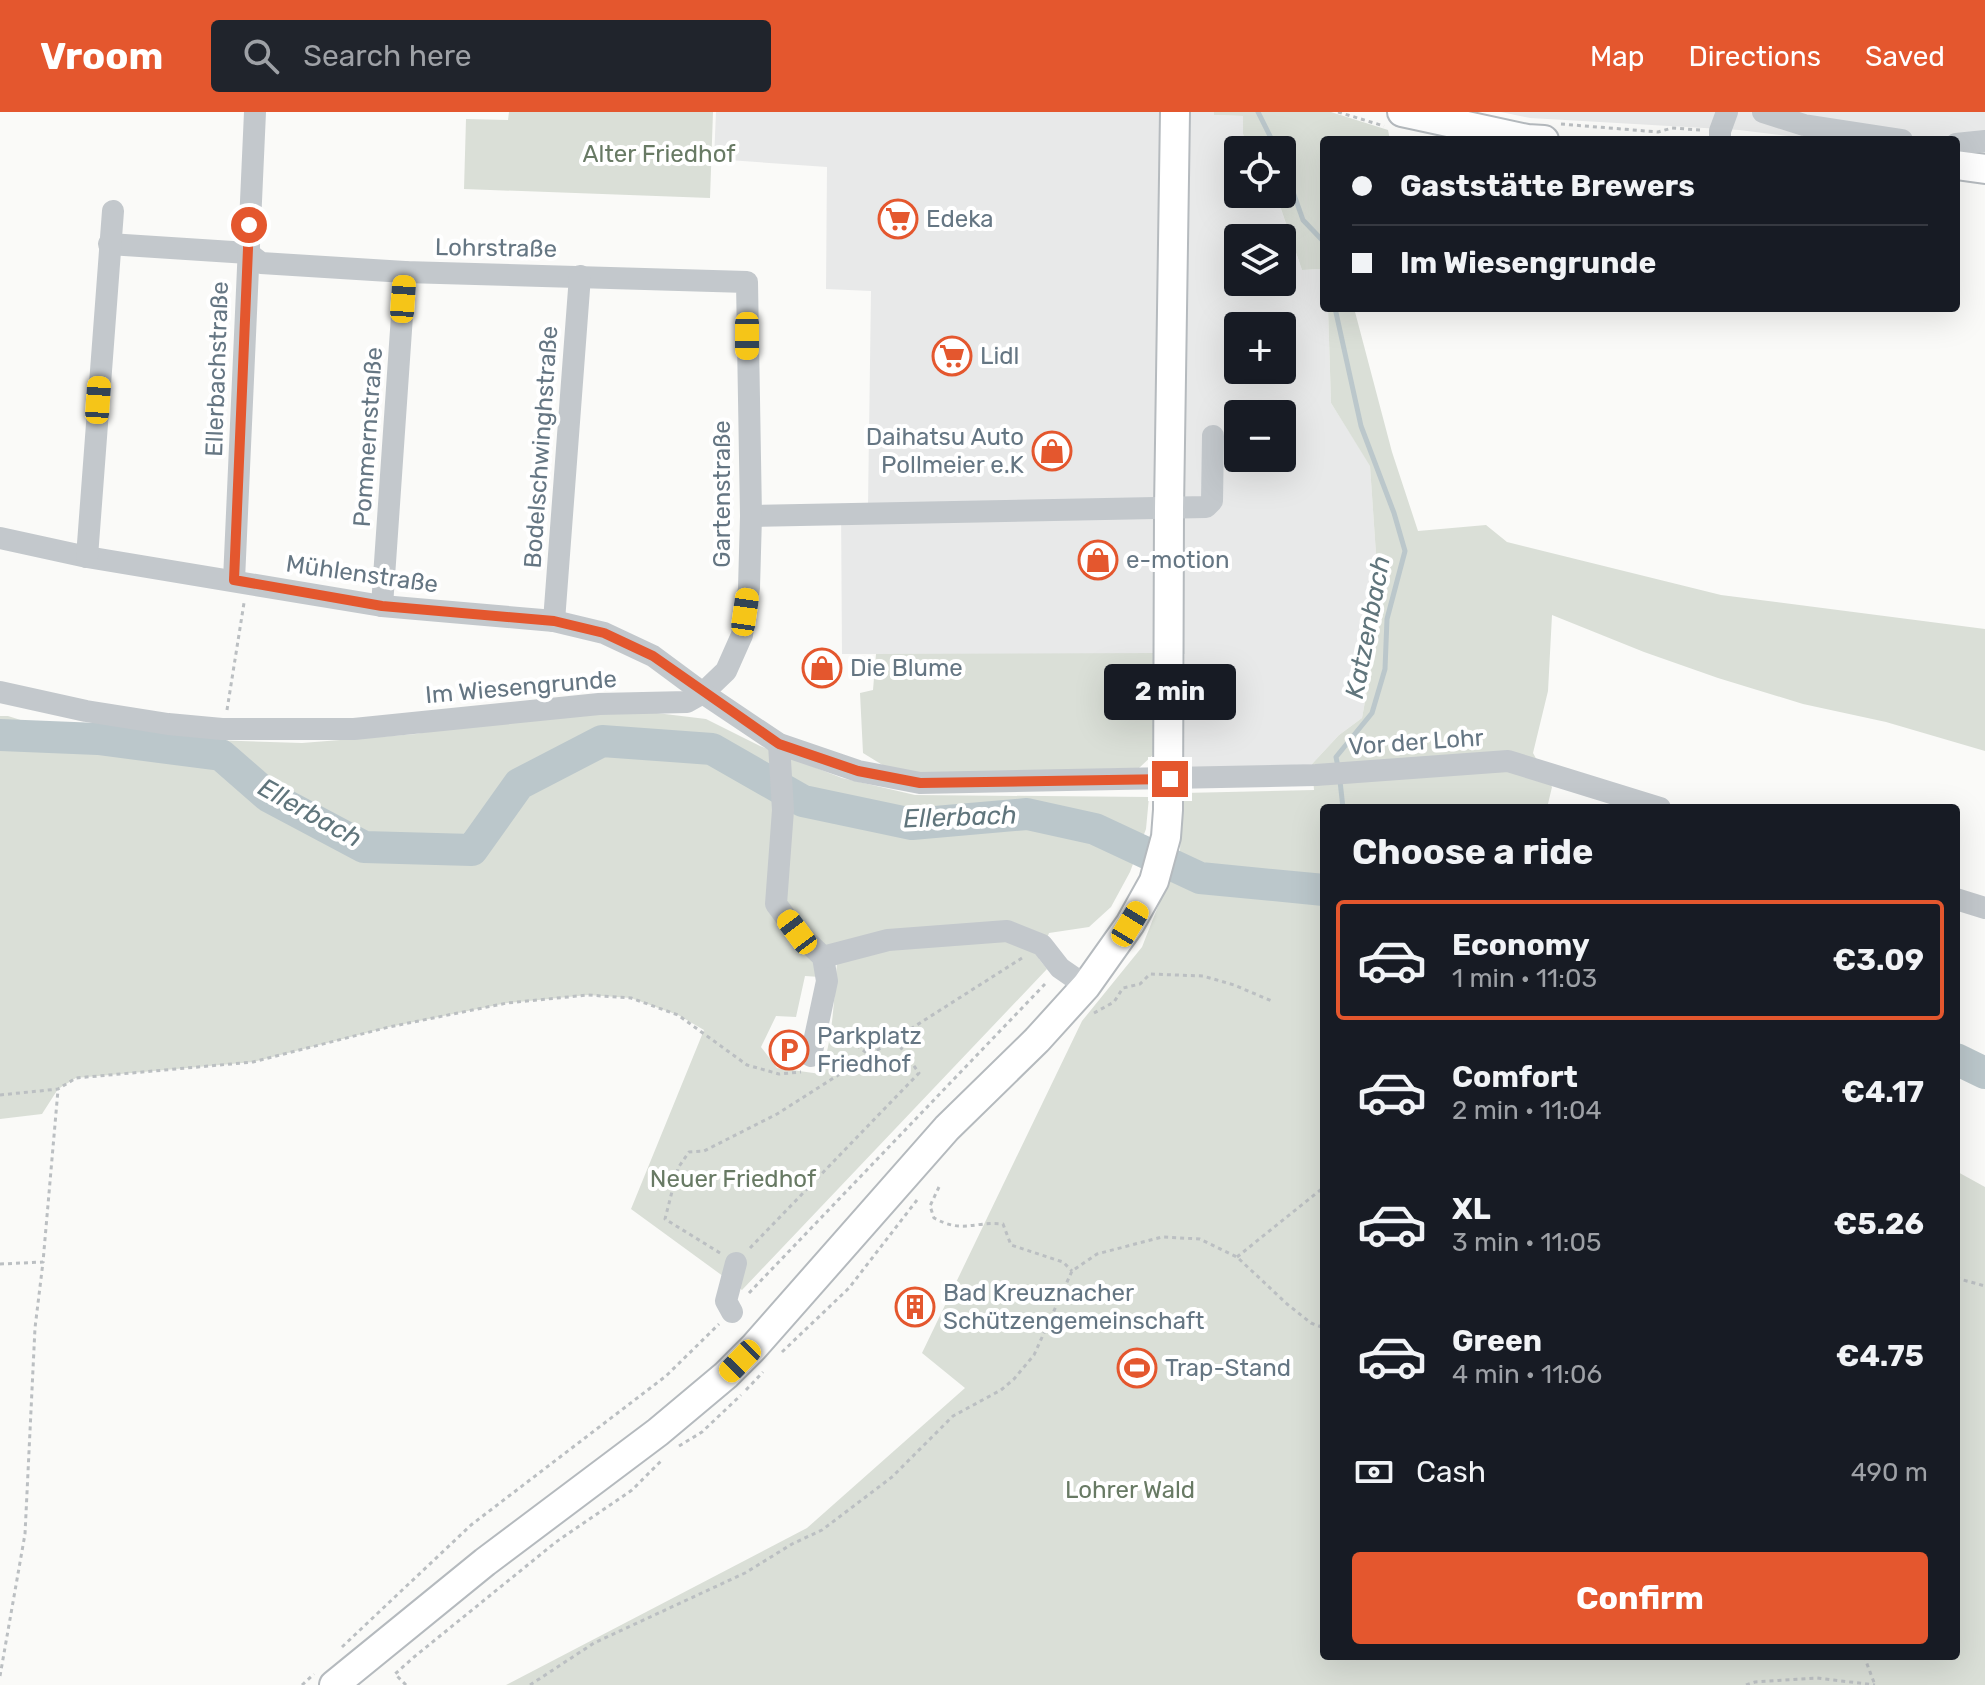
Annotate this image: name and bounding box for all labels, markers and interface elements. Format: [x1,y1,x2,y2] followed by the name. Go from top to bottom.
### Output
[211,20,771,92] search box
[40,33,163,79] text: Vroom
[239,34,283,78] icon: search
[303,38,472,74] text: Search here
[1590,40,1644,73] text: Map
[1688,40,1821,73] text: Directions
[1865,40,1945,73] text: Saved
[1224,136,1296,472] map controls
[1224,136,1296,208] button: locate
[583,140,736,168] park label: Alter Friedhof
[1400,168,1695,204] text: Gaststätte Brewers
[877,198,919,240] supermarket icon: Edeka
[926,205,994,233] place label: Edeka
[231,207,267,243] route start
[1224,224,1296,296] button: layers
[435,233,557,263] street label: Lohrstraße
[1400,245,1656,281] text: Im Wiesengrunde
[389,274,417,324] car
[200,281,234,457] street label: Ellerbachstraße
[735,312,759,360] car
[1224,312,1296,384] button: +
[519,325,563,569] street label: Bodelschwinghstraße
[931,335,973,377] supermarket icon: Lidl
[980,342,1019,370] place label: Lidl
[348,346,388,528] street label: Pommernstraße
[84,375,112,425] car
[1224,400,1296,472] button: −
[708,420,736,568] street label: Gartenstraße
[866,423,1025,479] place label: Daihatsu Auto Pollmeier e.K
[1031,430,1073,472] shop icon: Daihatsu Auto Pollmeier e.K
[1077,539,1119,581] shop icon: e-motion
[1126,546,1230,574] place label: e-motion
[284,549,440,599] street label: Mühlenstraße
[1339,553,1397,701] water label: Katzenbach
[730,587,760,637] car
[801,647,843,689] shop icon: Die Blume
[850,654,963,682] place label: Die Blume
[1104,663,1236,719] callout: 2 min
[424,665,618,709] street label: Im Wiesengrunde
[1135,676,1205,707] text: 2 min
[1347,723,1485,761] street label: Vor der Lohr
[1152,761,1188,797] route end
[253,772,367,854] water label: Ellerbach
[903,800,1017,834] water label: Ellerbach
[1352,830,1593,873] text: Choose a ride
[1107,897,1153,951] car
[773,906,821,958] car
[1356,924,1428,996] icon: car
[1452,927,1590,963] text: Economy
[1833,942,1924,978] text: €3.09
[1452,963,1597,994] text: 1 min · 11:03
[817,1022,922,1078] place label: Parkplatz Friedhof
[768,1029,810,1071] parking icon: Parkplatz Friedhof
[1356,1056,1428,1128] icon: car
[1452,1059,1578,1095] text: Comfort
[1842,1074,1924,1110] text: €4.17
[1452,1095,1602,1126] text: 2 min · 11:04
[650,1165,817,1193] park label: Neuer Friedhof
[1356,1188,1428,1260] icon: car
[1452,1191,1491,1227] text: XL
[1834,1206,1924,1242] text: €5.26
[1452,1227,1601,1258] text: 3 min · 11:05
[943,1279,1204,1335] place label: Bad Kreuznacher Schützengemeinschaft
[894,1286,936,1328] building icon: Bad Kreuznacher Schützengemeinschaft
[1356,1320,1428,1392] icon: car
[1452,1323,1542,1359] text: Green
[715,1335,765,1387] car
[1836,1338,1924,1374] text: €4.75
[1116,1347,1158,1389] sports icon: Trap-Stand
[1165,1354,1291,1382] place label: Trap-Stand
[1452,1359,1602,1390] text: 4 min · 11:06
[1352,1450,1396,1494] icon: cash
[1416,1454,1486,1490] text: Cash
[1851,1457,1928,1488] text: 490 m
[1065,1476,1195,1504] park label: Lohrer Wald
[1352,1552,1928,1644] button: Confirm

